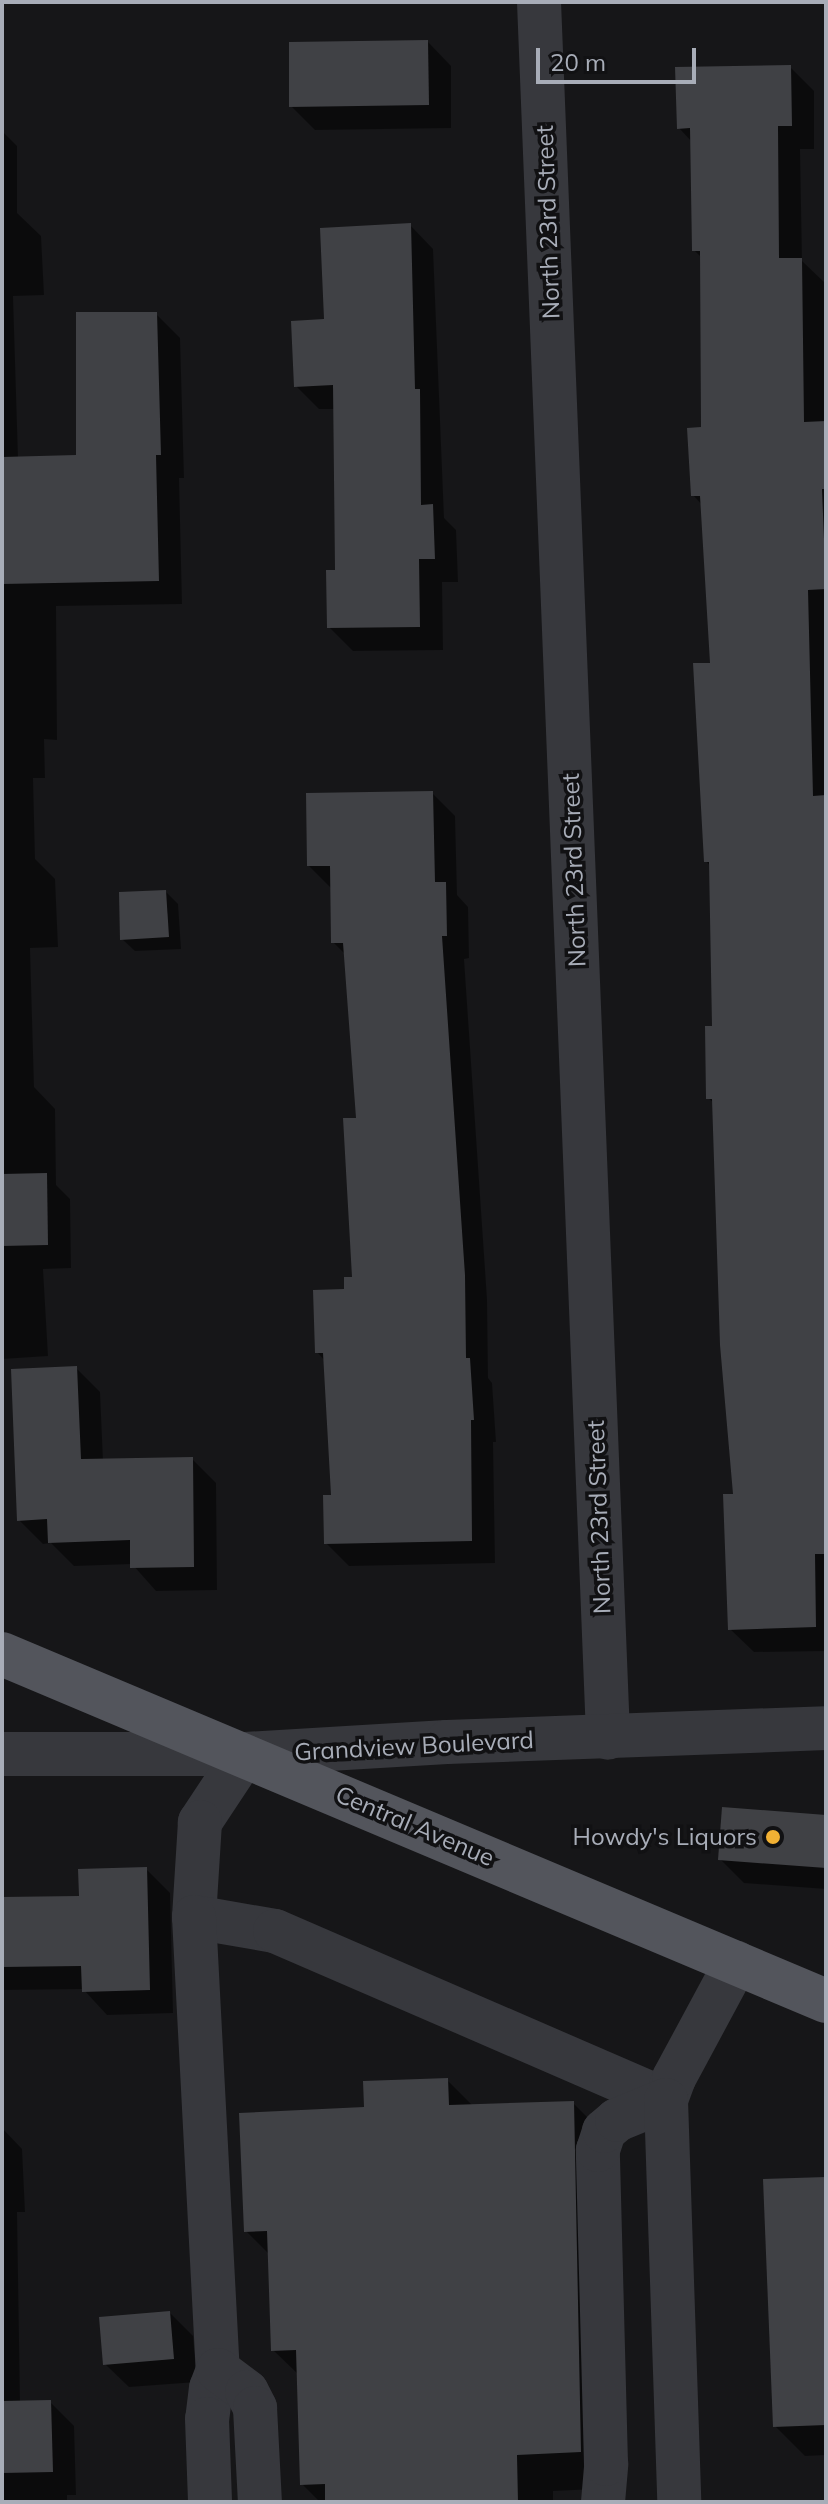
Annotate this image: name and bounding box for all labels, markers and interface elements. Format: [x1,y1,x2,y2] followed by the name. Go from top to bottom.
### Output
[540,32,700,82] scale bar
[550,47,606,77] text: 20 m
[530,125,566,319] street label: North 23rd Street
[556,773,592,967] street label: North 23rd Street
[581,1420,617,1614] street label: North 23rd Street
[293,1725,535,1767] street label: Grandview Boulevard
[331,1780,499,1872] street label: Central Avenue
[573,1823,757,1851] place label: Howdy's Liquors
[764,1828,782,1846] marker: Howdy's Liquors

